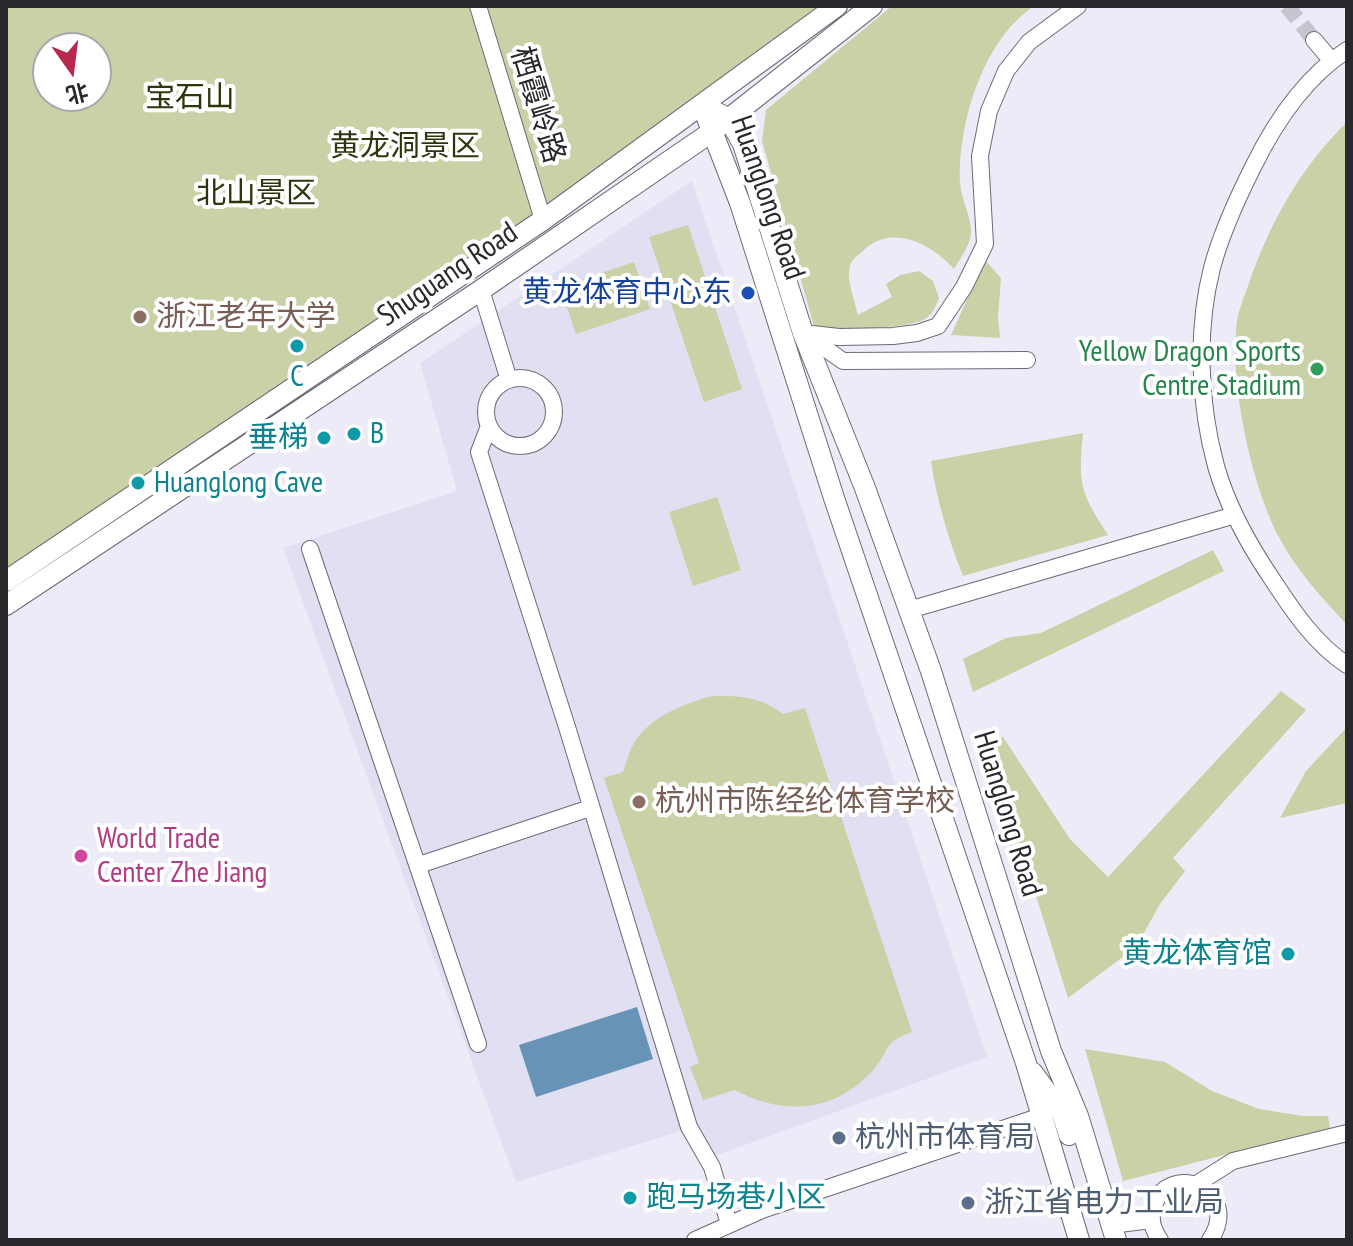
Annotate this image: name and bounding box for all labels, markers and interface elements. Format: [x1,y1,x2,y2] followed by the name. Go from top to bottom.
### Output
[32,32,112,112] north arrow
[502,42,572,168] street label: 栖霞岭路
[63,77,91,110] text: 北
[145,80,235,116] park label: 宝石山
[722,111,812,285] street label: Huanglong Road
[330,129,480,165] park label: 黄龙洞景区
[196,176,316,212] park label: 北山景区
[371,215,525,335] street label: Shuguang Road
[522,275,732,311] place label: 黄龙体育中心东
[739,284,757,302] marker: 黄龙体育中心东
[156,299,336,335] place label: 浙江老年大学
[131,308,149,326] marker: 浙江老年大学
[1079,334,1301,404] place label: Yellow Dragon Sports Centre Stadium
[288,337,306,355] marker: C
[290,359,304,395] place label: C
[1308,360,1326,378] marker: Yellow Dragon Sports Centre Stadium
[370,416,384,452] place label: B
[248,420,308,456] place label: 垂梯
[345,425,363,443] marker: B
[315,429,333,447] marker: 垂梯
[154,465,323,501] place label: Huanglong Cave
[129,474,147,492] marker: Huanglong Cave
[965,727,1049,901] street label: Huanglong Road
[655,784,955,820] place label: 杭州市陈经纶体育学校
[630,793,648,811] marker: 杭州市陈经纶体育学校
[97,821,267,892] place label: World Trade Center Zhe Jiang
[72,847,90,865] marker: World Trade Center Zhe Jiang
[1122,936,1272,972] place label: 黄龙体育馆
[1279,945,1297,963] marker: 黄龙体育馆
[855,1120,1035,1156] place label: 杭州市体育局
[830,1129,848,1147] marker: 杭州市体育局
[646,1180,826,1216] place label: 跑马场巷小区
[984,1185,1224,1221] place label: 浙江省电力工业局
[621,1189,639,1207] marker: 跑马场巷小区
[959,1194,977,1212] marker: 浙江省电力工业局

